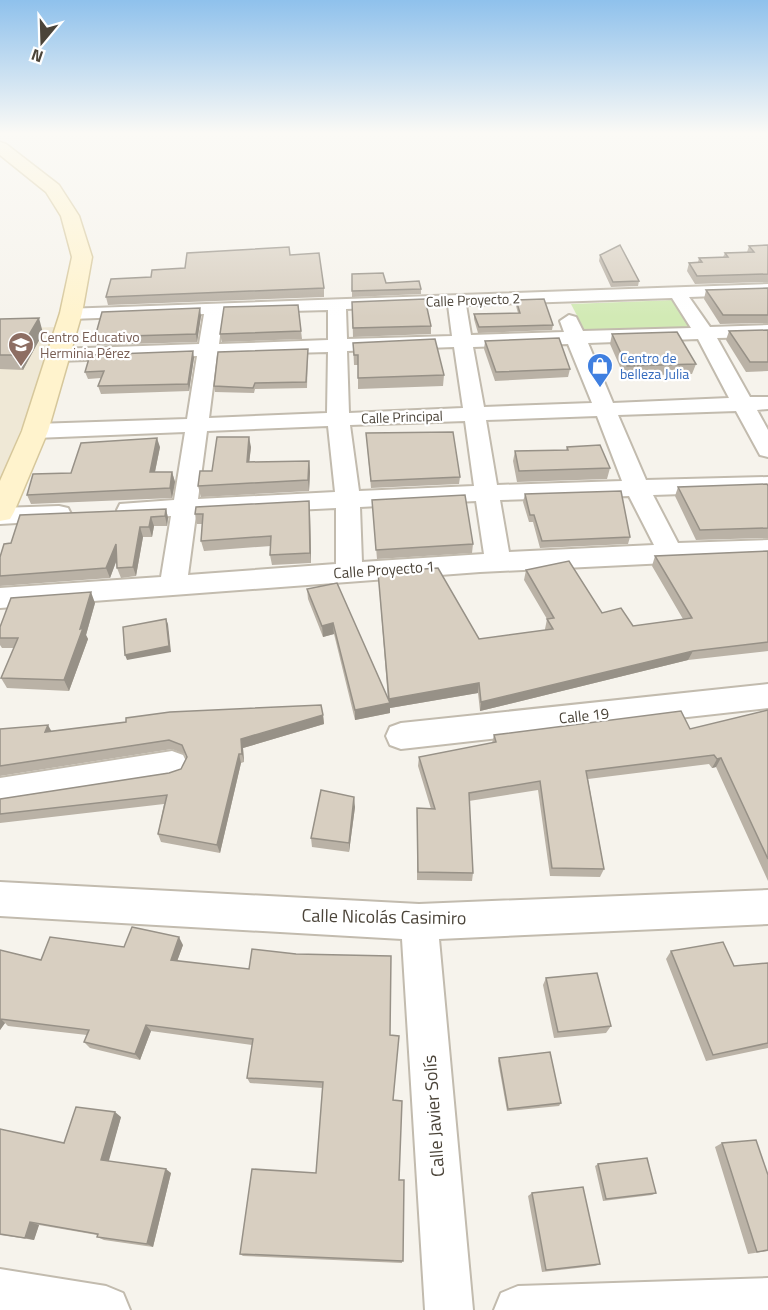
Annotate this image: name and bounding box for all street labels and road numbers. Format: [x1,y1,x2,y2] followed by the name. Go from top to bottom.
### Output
[425,287,521,312] street label: Calle Proyecto 2
[361,405,443,428] street label: Calle Principal
[333,554,435,585] street label: Calle Proyecto 1
[558,701,610,730] street label: Calle 19
[301,902,467,931] street label: Calle Nicolás Casimiro
[416,1054,451,1178] street label: Calle Javier Solís

